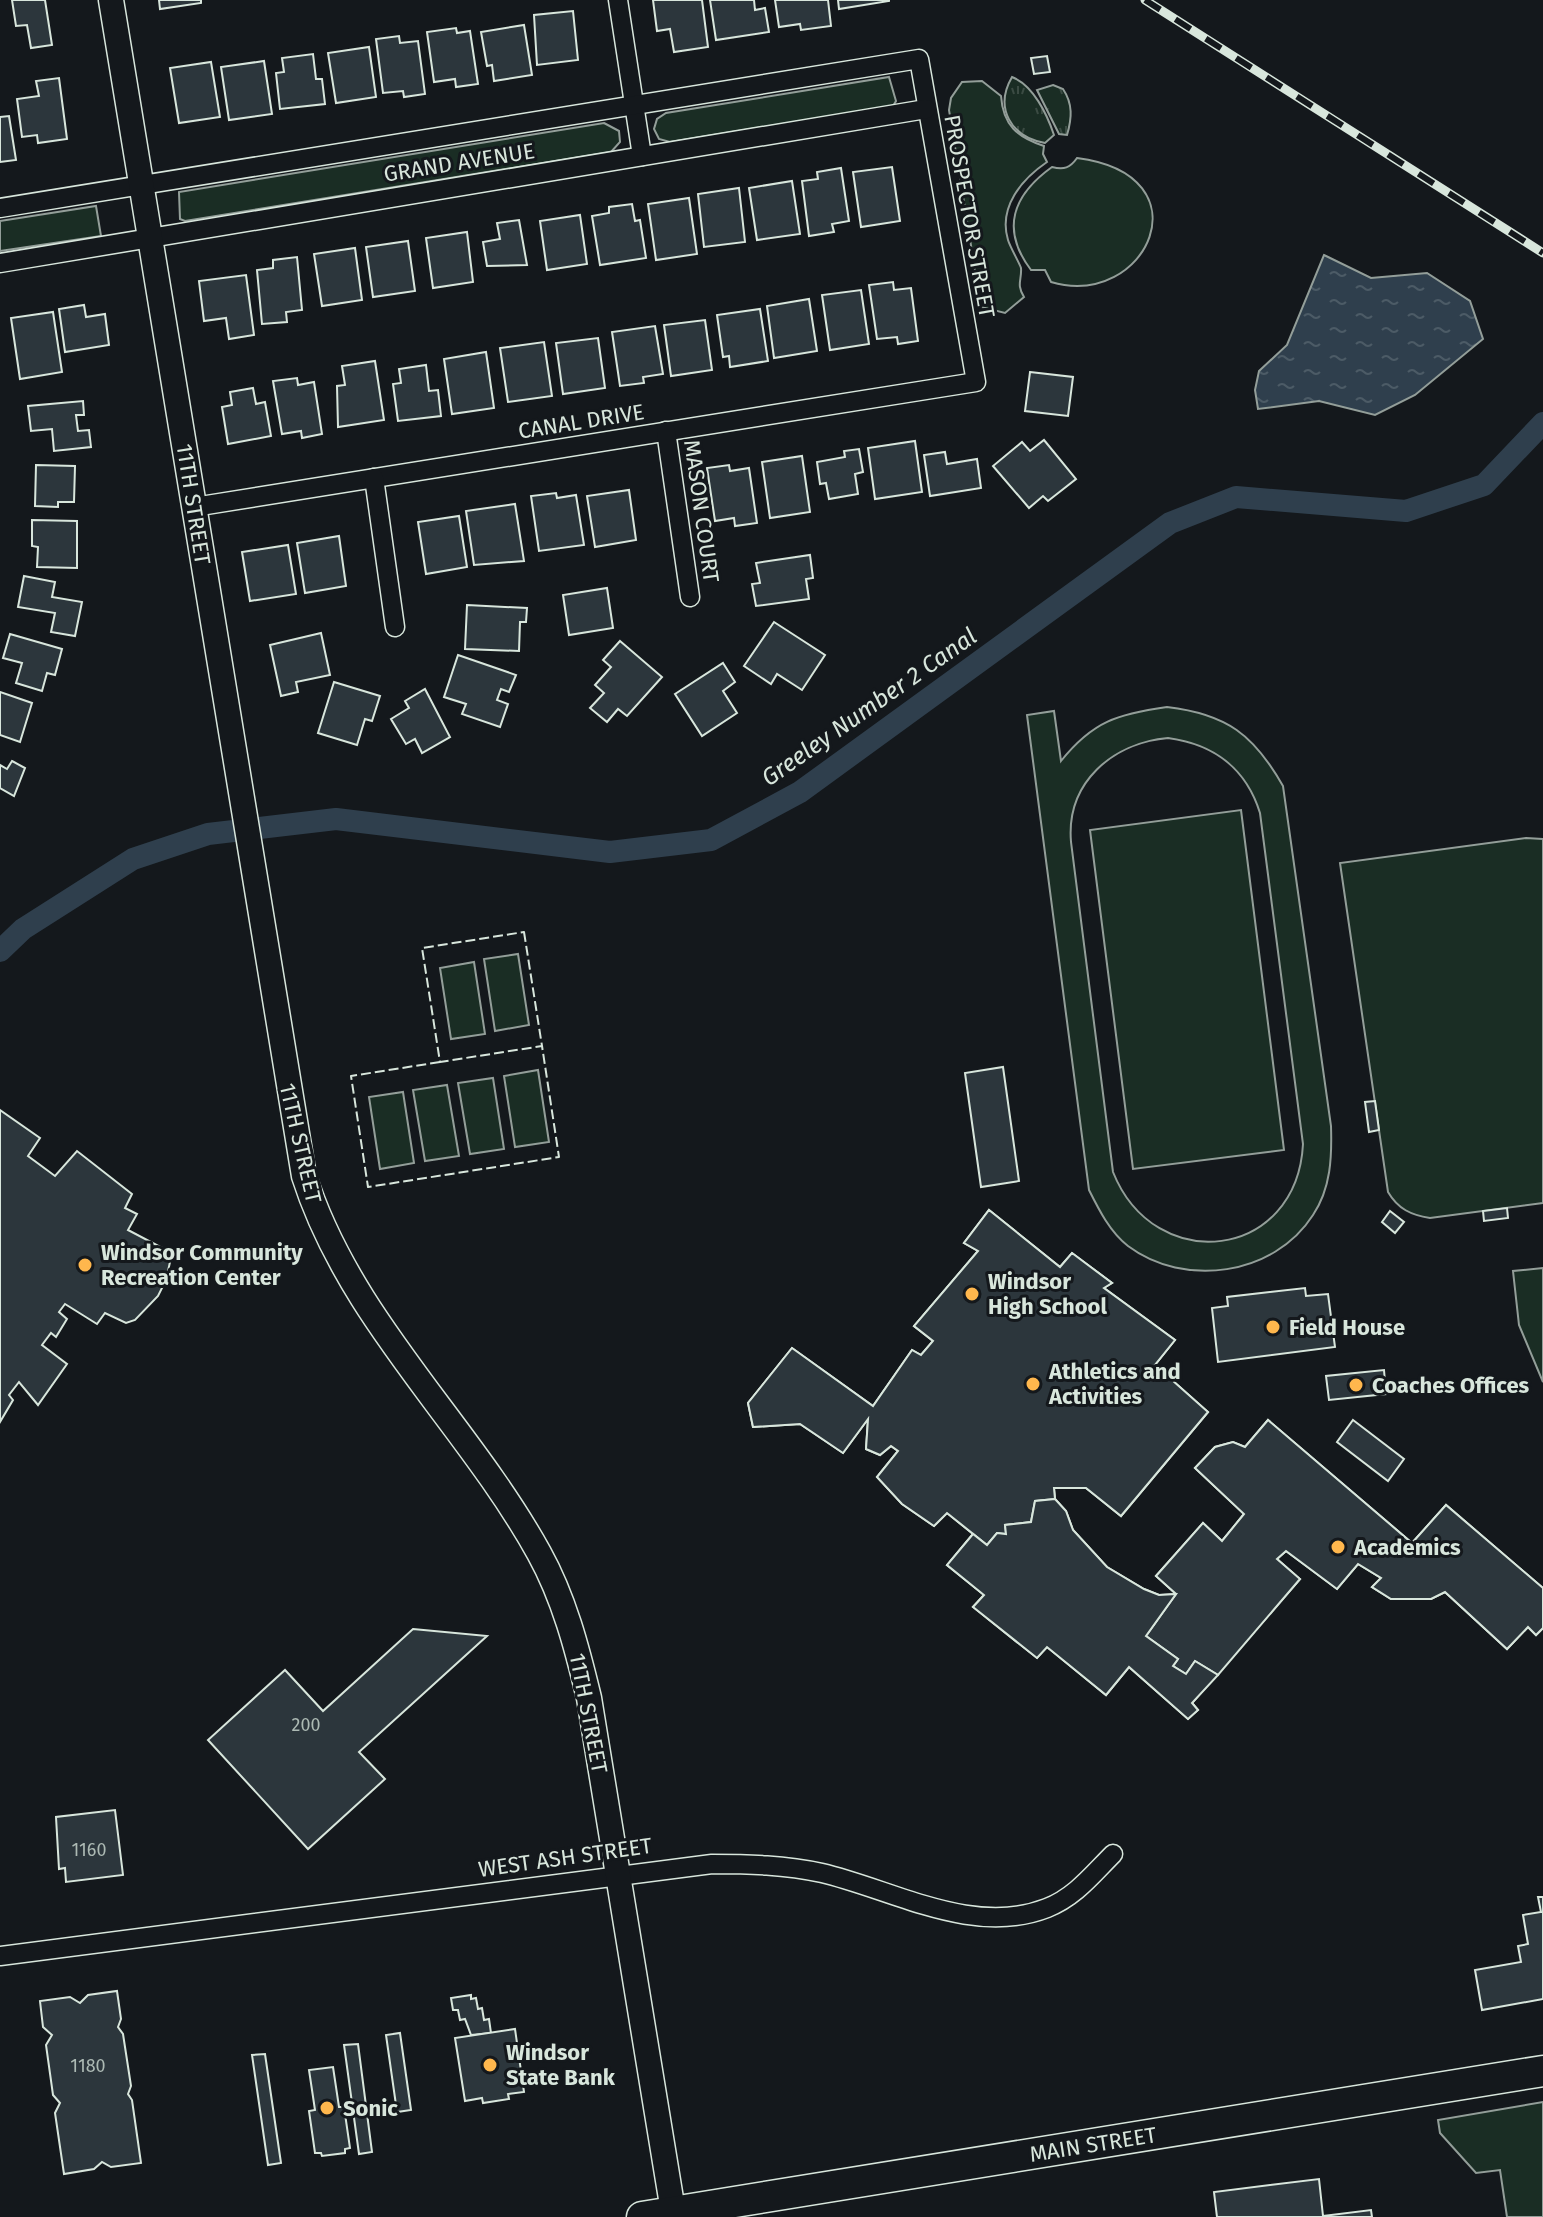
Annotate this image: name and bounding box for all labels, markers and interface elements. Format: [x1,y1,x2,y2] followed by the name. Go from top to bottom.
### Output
[938,113,1001,320] street label: PROSPECTOR STREET
[382,137,536,188] street label: GRAND AVENUE
[516,398,646,445] street label: CANAL DRIVE
[678,438,725,585] street label: MASON COURT
[171,442,216,567] street label: 11TH STREET
[756,622,982,792] water label: Greeley Number 2 Canal
[274,1081,328,1206] street label: 11TH STREET
[101,1239,303,1291] place label: Windsor Community Recreation Center
[76,1256,94,1274] marker: Windsor Community Recreation Center
[988,1268,1107,1320] place label: Windsor High School
[963,1285,981,1303] marker: Windsor High School
[1289,1314,1405,1341] place label: Field House
[1264,1318,1282,1336] marker: Field House
[1048,1358,1181,1410] place label: Athletics and Activities
[1372,1372,1530,1399] place label: Coaches Offices
[1024,1375,1042,1393] marker: Athletics and Activities
[1347,1376,1365,1394] marker: Coaches Offices
[1353,1534,1461,1561] place label: Academics
[1329,1538,1347,1556] marker: Academics
[564,1651,614,1776] street label: 11TH STREET
[292,1714,321,1736] house number: 200
[477,1832,654,1883] street label: WEST ASH STREET
[72,1839,106,1861] house number: 1160
[506,2039,616,2091] place label: Windsor State Bank
[70,2055,106,2077] house number: 1180
[481,2056,499,2074] marker: Windsor State Bank
[343,2095,398,2122] place label: Sonic
[318,2099,336,2117] marker: Sonic
[1028,2121,1159,2168] street label: MAIN STREET

